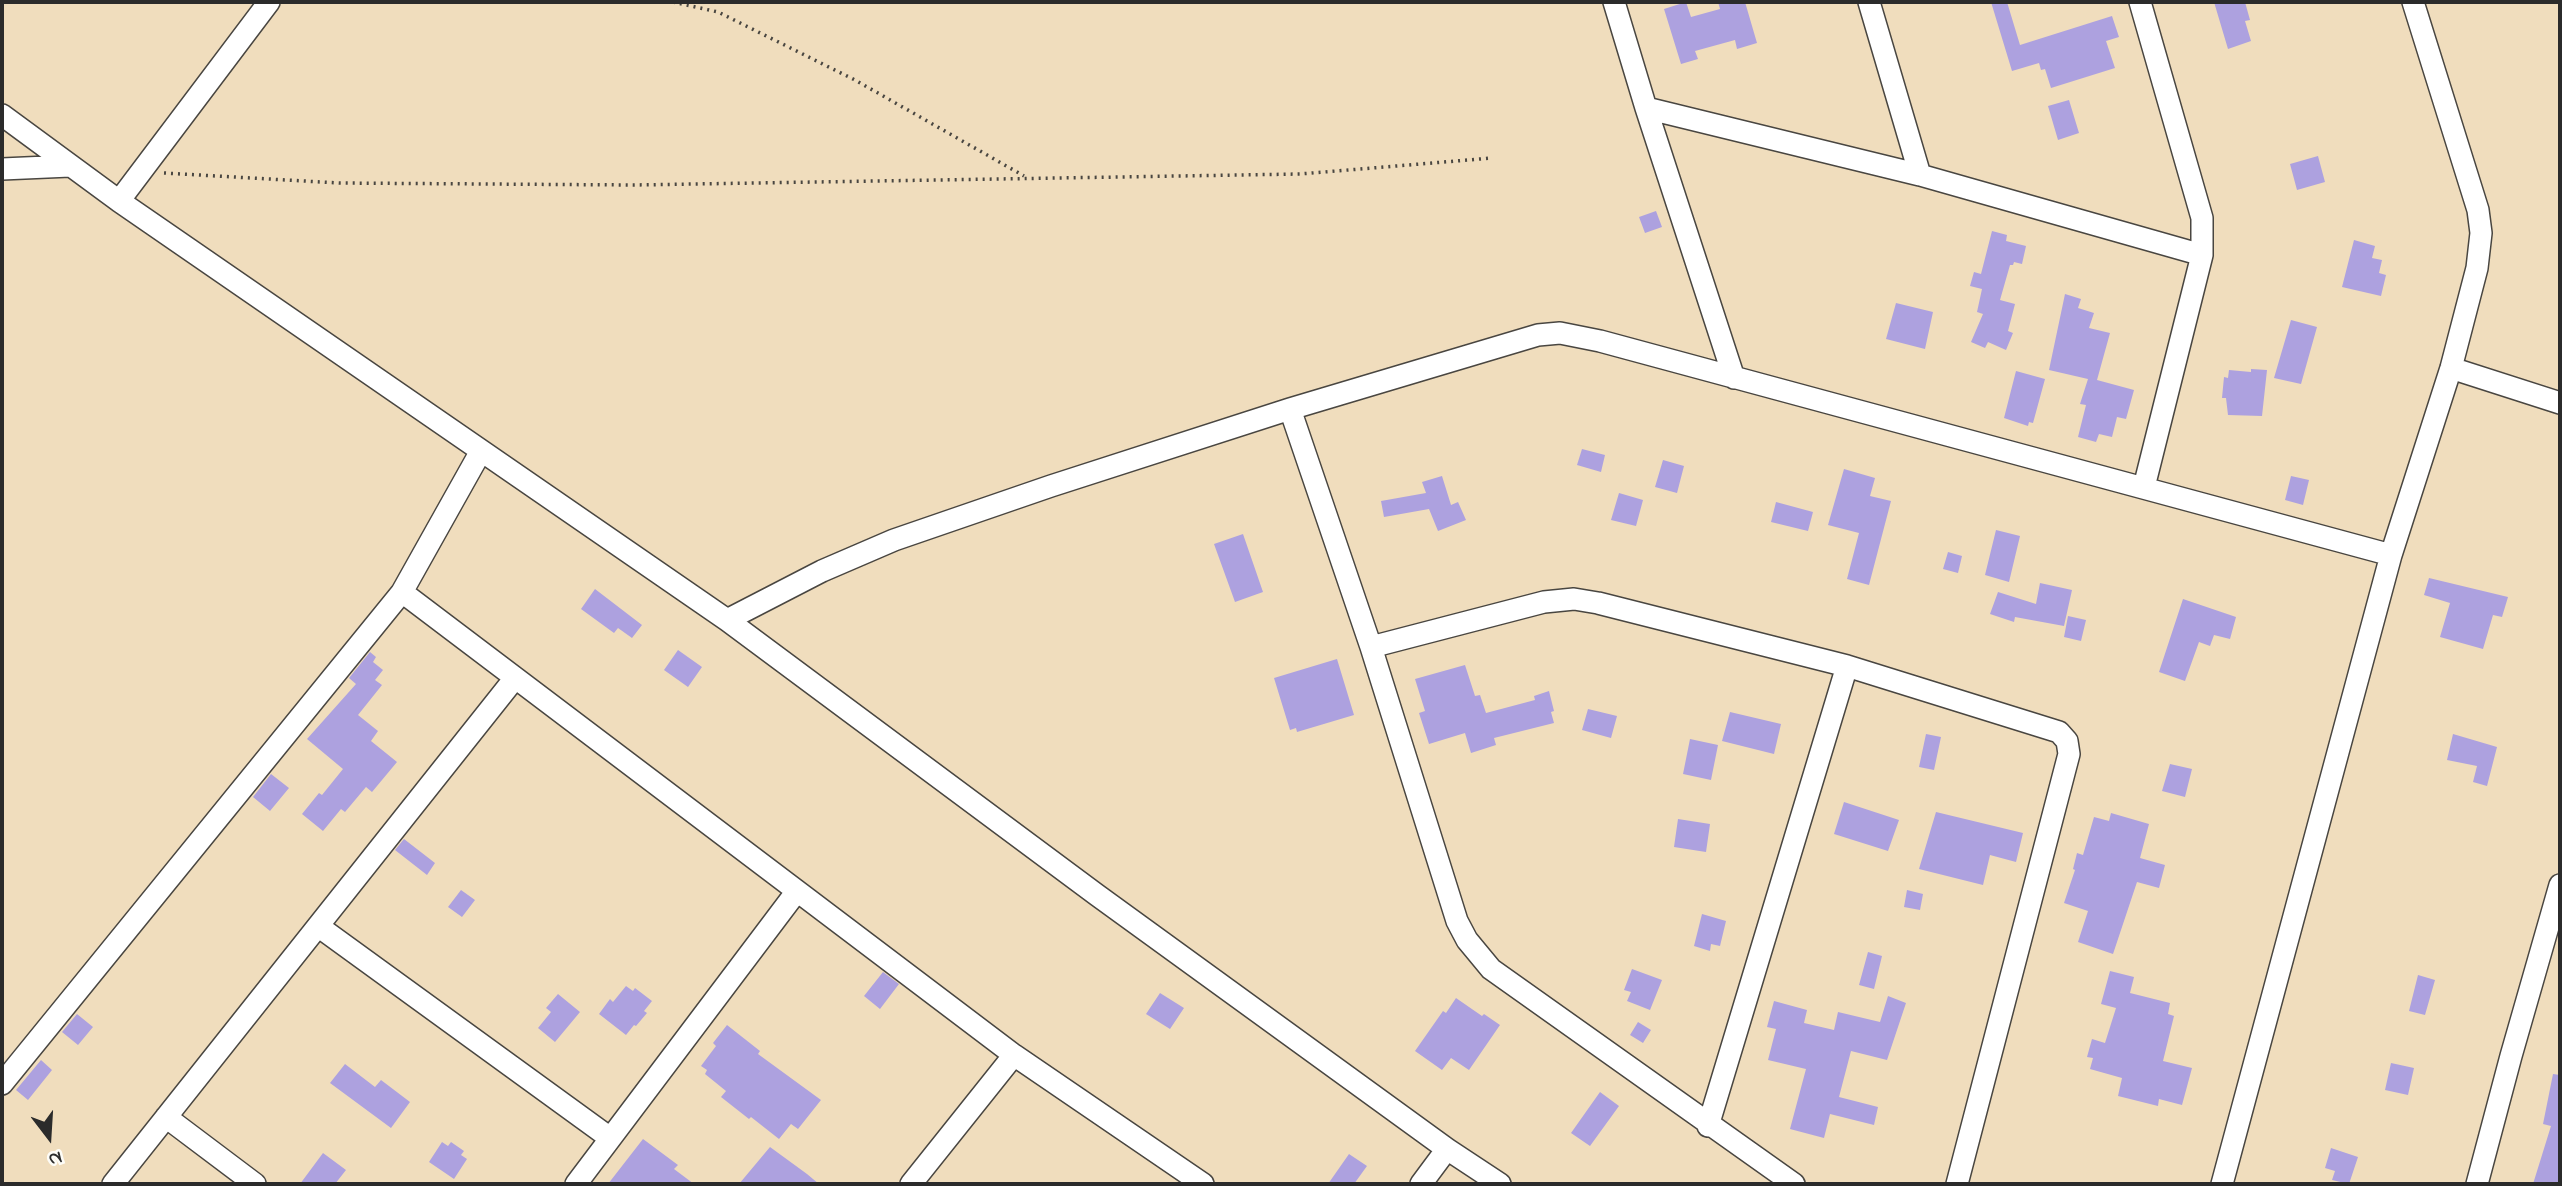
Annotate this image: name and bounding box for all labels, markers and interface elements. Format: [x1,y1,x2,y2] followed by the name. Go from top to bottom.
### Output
[14,1102,84,1172] north arrow
[45,1143,65,1172] text: N

